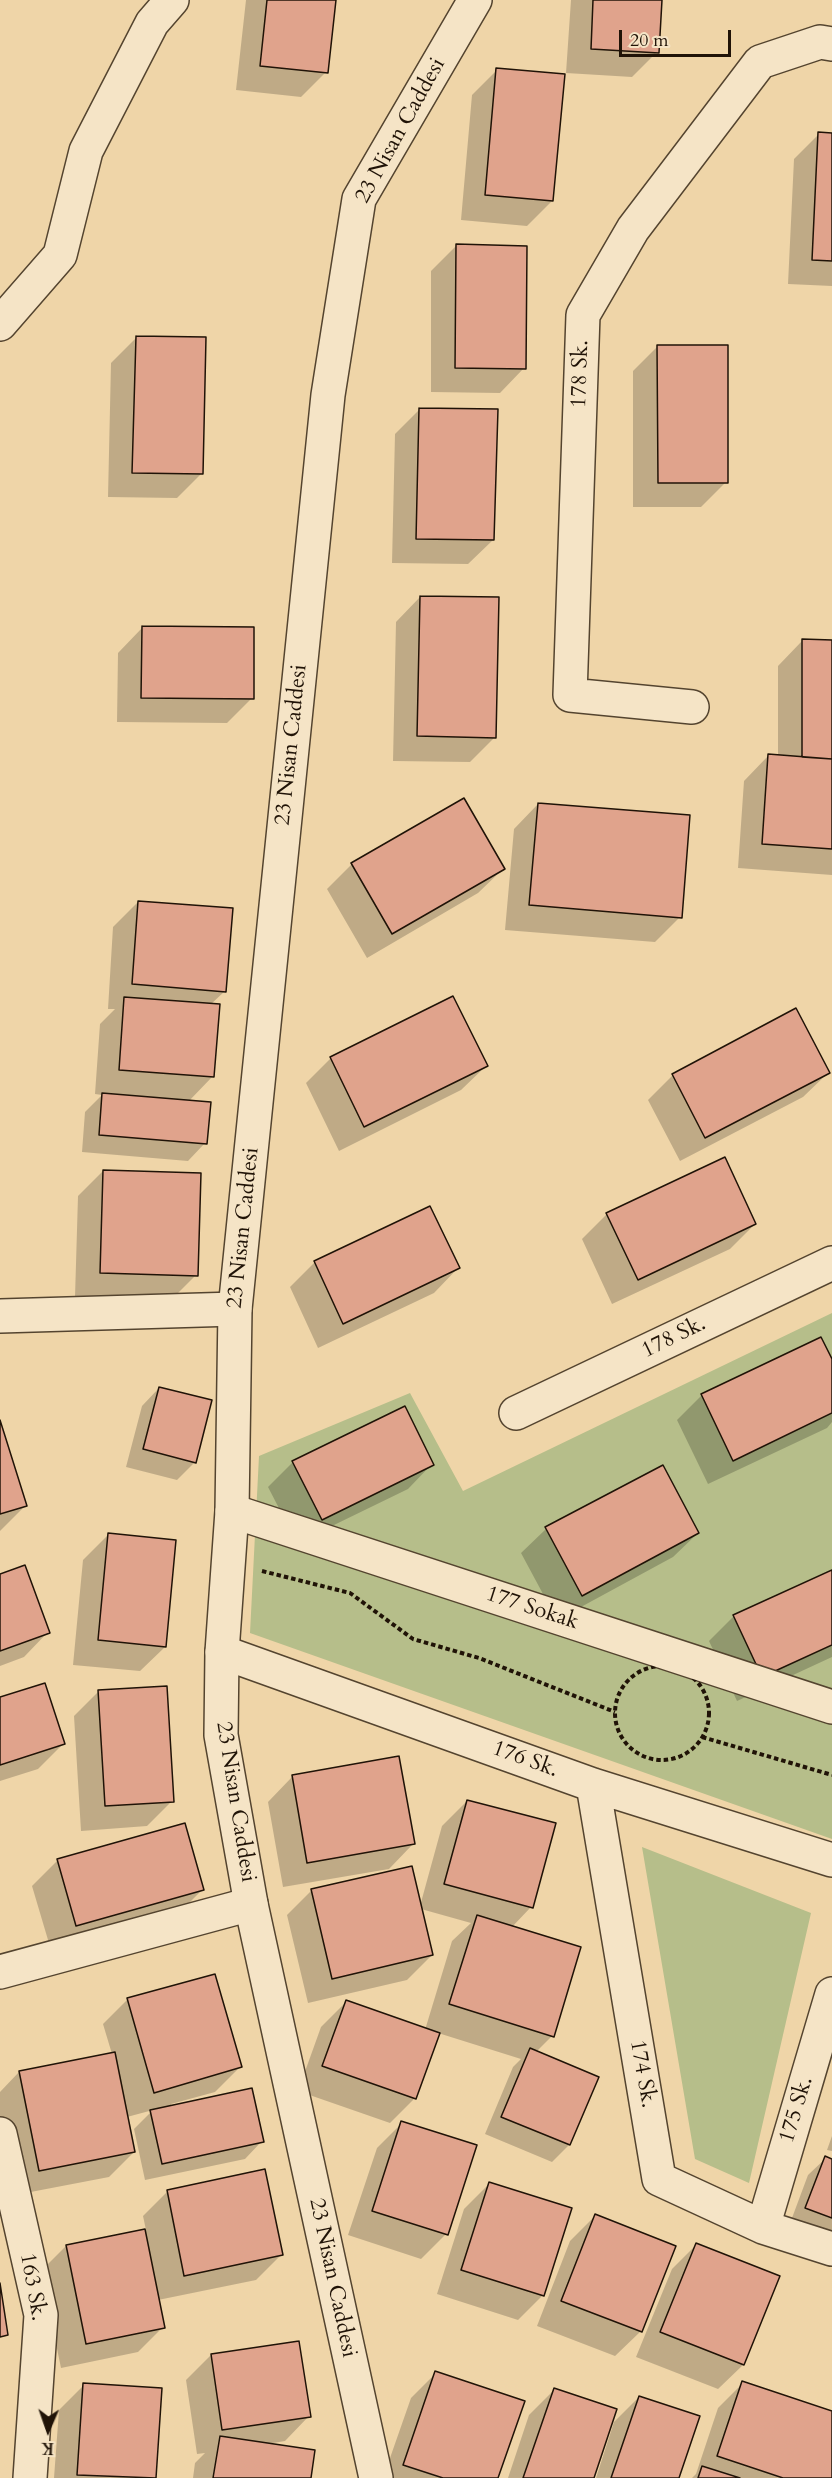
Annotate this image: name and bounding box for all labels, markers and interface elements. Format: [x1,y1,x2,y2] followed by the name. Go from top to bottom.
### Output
[622,18,734,56] scale bar
[630,28,669,53] text: 20 m
[350,54,452,208] street label: 23 Nisan Caddesi
[567,340,595,408] street label: 178 Sk.
[270,663,314,827] street label: 23 Nisan Caddesi
[222,1146,266,1310] street label: 23 Nisan Caddesi
[638,1311,710,1365] street label: 178 Sk.
[482,1582,582,1636] street label: 177 Sokak
[209,1720,261,1884] street label: 23 Nisan Caddesi
[488,1736,562,1784] street label: 176 Sk.
[623,2038,661,2110] street label: 174 Sk.
[774,2074,820,2146] street label: 175 Sk.
[302,2196,362,2360] street label: 23 Nisan Caddesi
[13,2251,51,2323] street label: 163 Sk.
[18,2400,78,2460] north arrow
[41,2437,54,2459] text: K

